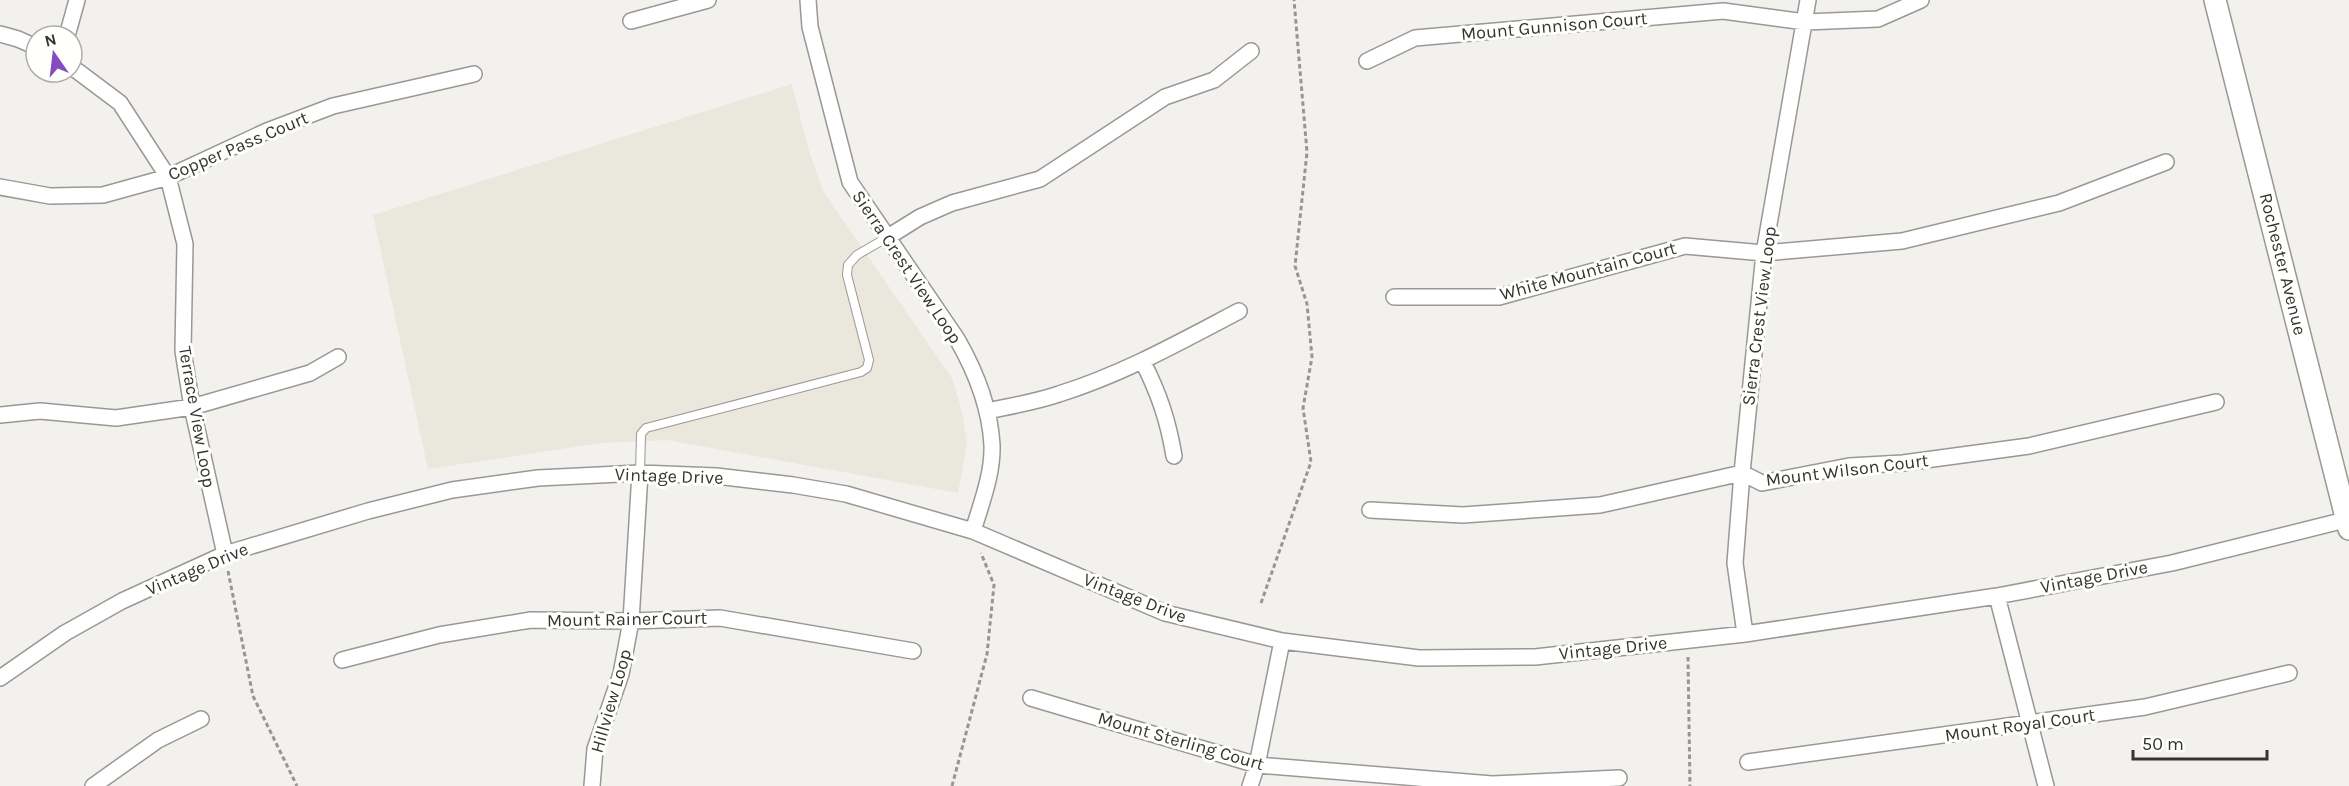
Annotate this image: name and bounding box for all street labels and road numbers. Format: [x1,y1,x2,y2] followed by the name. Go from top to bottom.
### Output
[1460,7,1648,45] street label: Mount Gunnison Court
[165,106,312,185] street label: Copper Pass Court
[847,186,967,348] street label: Sierra Crest View Loop
[2255,191,2311,337] street label: Rochester Avenue
[1737,225,1781,407] street label: Sierra Crest View Loop
[1497,237,1679,305] street label: White Mountain Court
[174,345,220,489] street label: Terrace View Loop
[1764,449,1930,491] street label: Mount Wilson Court
[614,463,724,489] street label: Vintage Drive
[143,538,251,600] street label: Vintage Drive
[2039,556,2149,598] street label: Vintage Drive
[1080,568,1190,628] street label: Vintage Drive
[547,607,707,631] street label: Mount Rainer Court
[1558,631,1668,665] street label: Vintage Drive
[586,647,636,755] street label: Hillview Loop
[1944,704,2097,746] street label: Mount Royal Court
[1095,707,1267,775] street label: Mount Sterling Court

